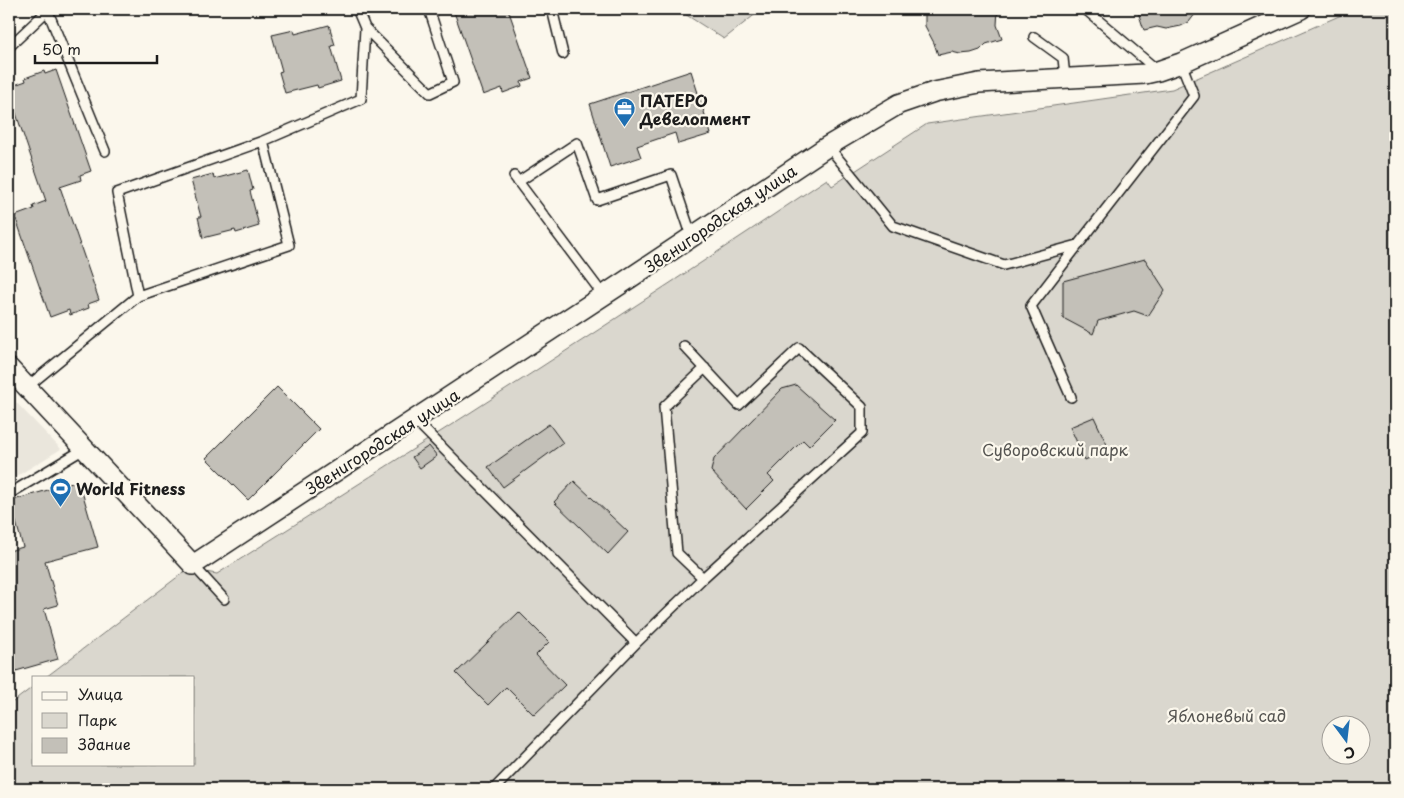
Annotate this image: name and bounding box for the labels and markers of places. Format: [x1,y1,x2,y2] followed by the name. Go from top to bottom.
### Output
[639,88,751,130] place label: ПАТЕРО Девелопмент
[612,97,636,128] office icon: ПАТЕРО Девелопмент
[48,476,72,507] sports icon: World Fitness
[76,476,185,500] place label: World Fitness

